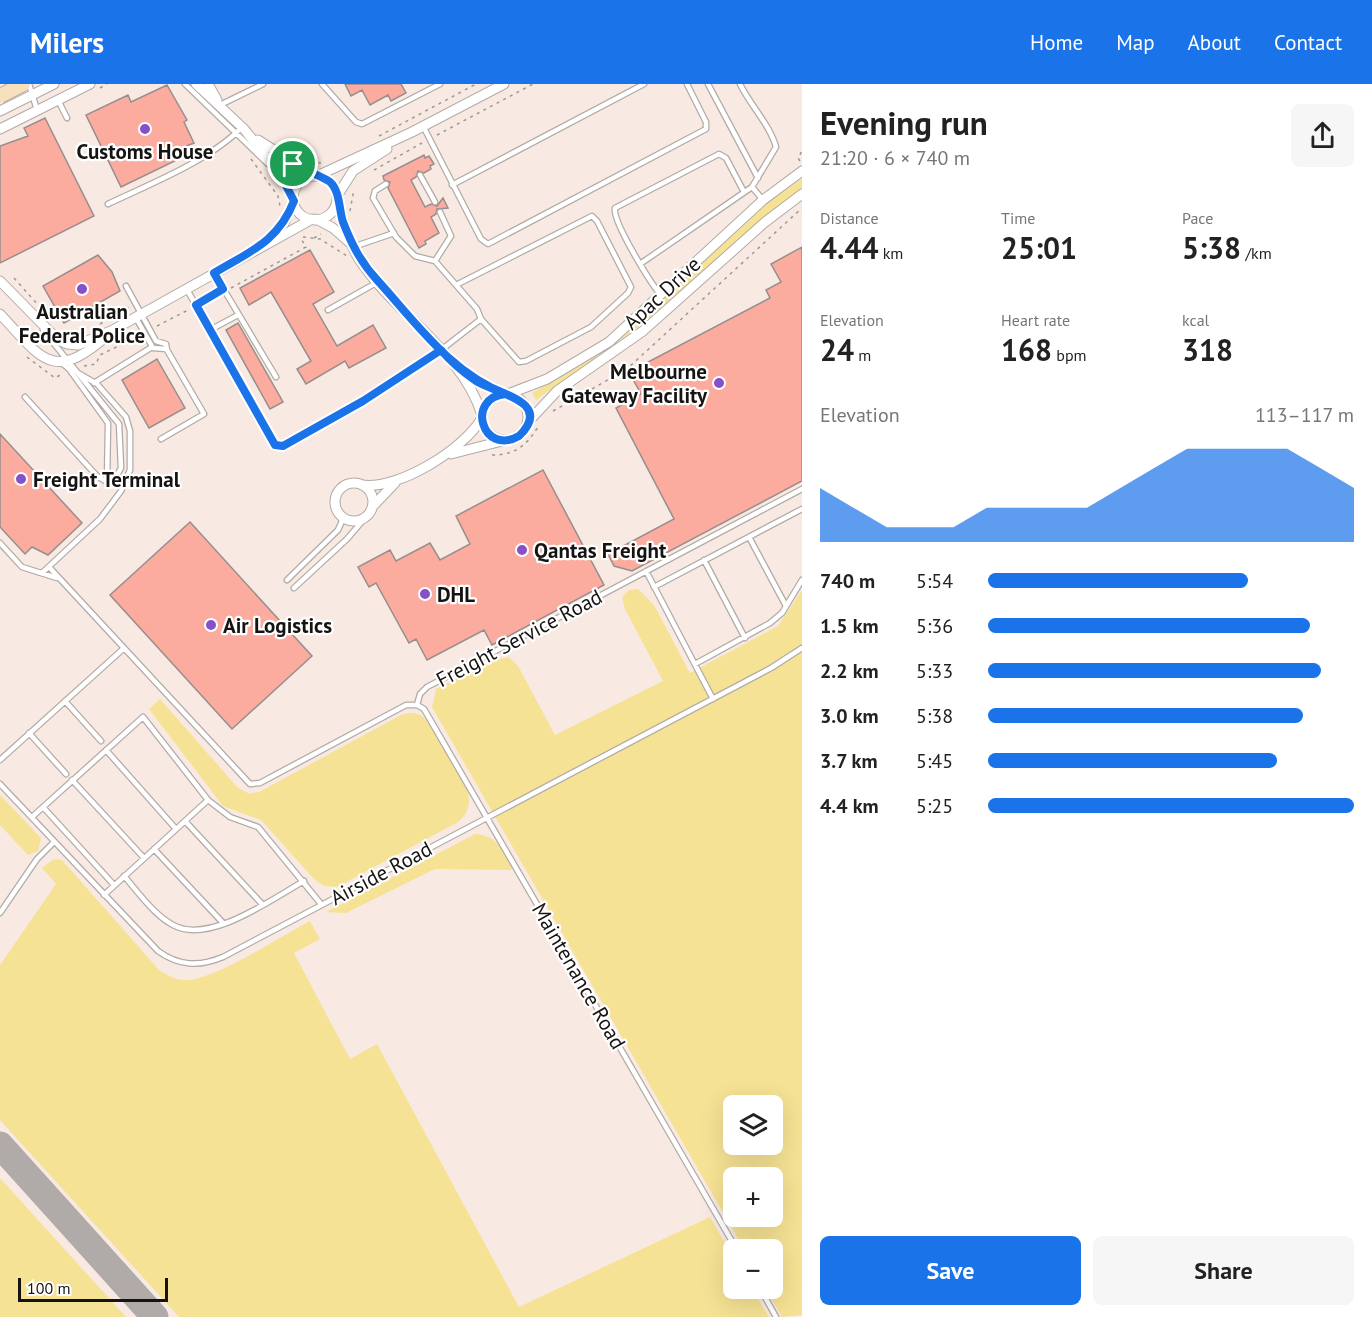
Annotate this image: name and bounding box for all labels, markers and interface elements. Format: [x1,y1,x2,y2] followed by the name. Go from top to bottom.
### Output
[30,24,104,61] text: Milers
[1030,29,1083,56] text: Home
[1116,29,1155,56] text: Map
[1188,29,1241,56] text: About
[1274,29,1342,56] text: Contact
[820,101,988,144] text: Evening run
[1291,104,1354,167] button: share
[138,122,152,136] marker: Customs House
[76,138,214,165] place label: Customs House
[267,138,318,189] pin
[820,145,970,171] text: 21:20 · 6 × 740 m
[276,147,309,180] icon: arrive
[820,208,879,228] text: Distance
[1001,208,1035,228] text: Time
[1182,208,1213,228] text: Pace
[820,228,878,267] text: 4.44
[1001,228,1077,267] text: 25:01
[1182,228,1241,267] text: 5:38
[878,243,903,263] text: km
[1241,243,1272,263] text: /km
[618,250,706,336] street label: Apac Drive
[75,282,89,296] marker: Australian Federal Police
[19,298,145,349] place label: Australian Federal Police
[820,310,884,330] text: Elevation
[1001,310,1070,330] text: Heart rate
[1182,310,1209,330] text: kcal
[820,330,854,369] text: 24
[1001,330,1052,369] text: 168
[1182,330,1233,369] text: 318
[854,345,871,365] text: m
[1052,345,1087,365] text: bpm
[561,358,708,409] place label: Melbourne Gateway Facility
[712,376,726,390] marker: Melbourne Gateway Facility
[820,402,900,428] text: Elevation
[1255,402,1354,428] text: 113–117 m
[33,466,181,493] place label: Freight Terminal
[14,472,28,486] marker: Freight Terminal
[534,537,667,564] place label: Qantas Freight
[515,543,529,557] marker: Qantas Freight
[820,568,875,594] text: 740 m
[916,568,953,594] text: 5:54
[437,581,475,608] place label: DHL
[431,583,607,693] street label: Freight Service Road
[418,587,432,601] marker: DHL
[223,612,332,639] place label: Air Logistics
[820,613,879,639] text: 1.5 km
[916,613,953,639] text: 5:36
[204,618,218,632] marker: Air Logistics
[820,658,879,684] text: 2.2 km
[916,658,953,684] text: 5:33
[820,703,879,729] text: 3.0 km
[916,703,953,729] text: 5:38
[820,748,878,774] text: 3.7 km
[916,748,953,774] text: 5:45
[820,793,879,819] text: 4.4 km
[916,793,953,819] text: 5:25
[325,835,437,911] street label: Airside Road
[526,898,632,1054] street label: Maintenance Road
[723,1095,783,1299] map controls
[723,1095,783,1155] button: layers
[723,1167,783,1227] button: +
[820,1236,1081,1305] button: Save
[1093,1236,1354,1305] button: Share
[723,1239,783,1299] button: −
[18,1275,168,1302] scale bar
[27,1278,70,1298] text: 100 m

